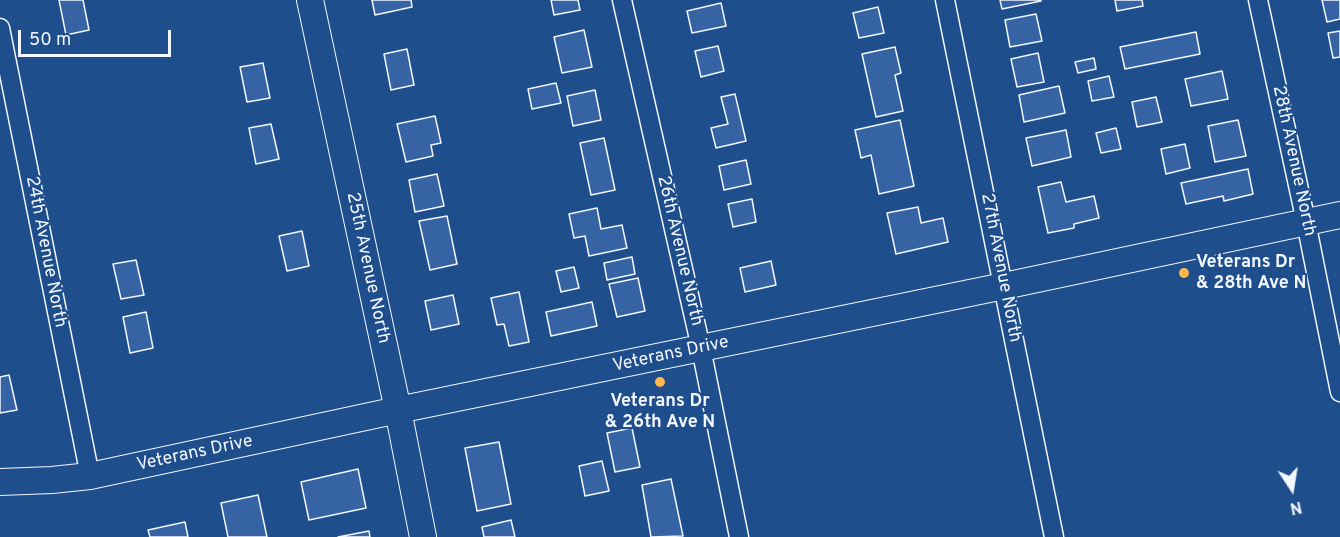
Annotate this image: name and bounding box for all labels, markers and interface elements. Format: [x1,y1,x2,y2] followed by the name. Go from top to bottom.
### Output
[21,18,174,56] scale bar
[29,29,71,52] text: 50 m
[1266,84,1320,238] street label: 28th Avenue North
[20,174,70,330] street label: 24th Avenue North
[651,174,707,328] street label: 26th Avenue North
[340,190,394,346] street label: 25th Avenue North
[975,192,1025,344] street label: 27th Avenue North
[1196,252,1306,294] place label: Veterans Dr & 28th Ave N
[1177,266,1191,280] marker: Veterans Dr & 28th Ave N
[611,332,731,378] street label: Veterans Drive
[653,375,667,389] marker: Veterans Dr & 26th Ave N
[605,391,715,434] place label: Veterans Dr & 26th Ave N
[135,431,255,477] street label: Veterans Drive
[1262,459,1322,519] north arrow
[1288,496,1303,518] text: N

